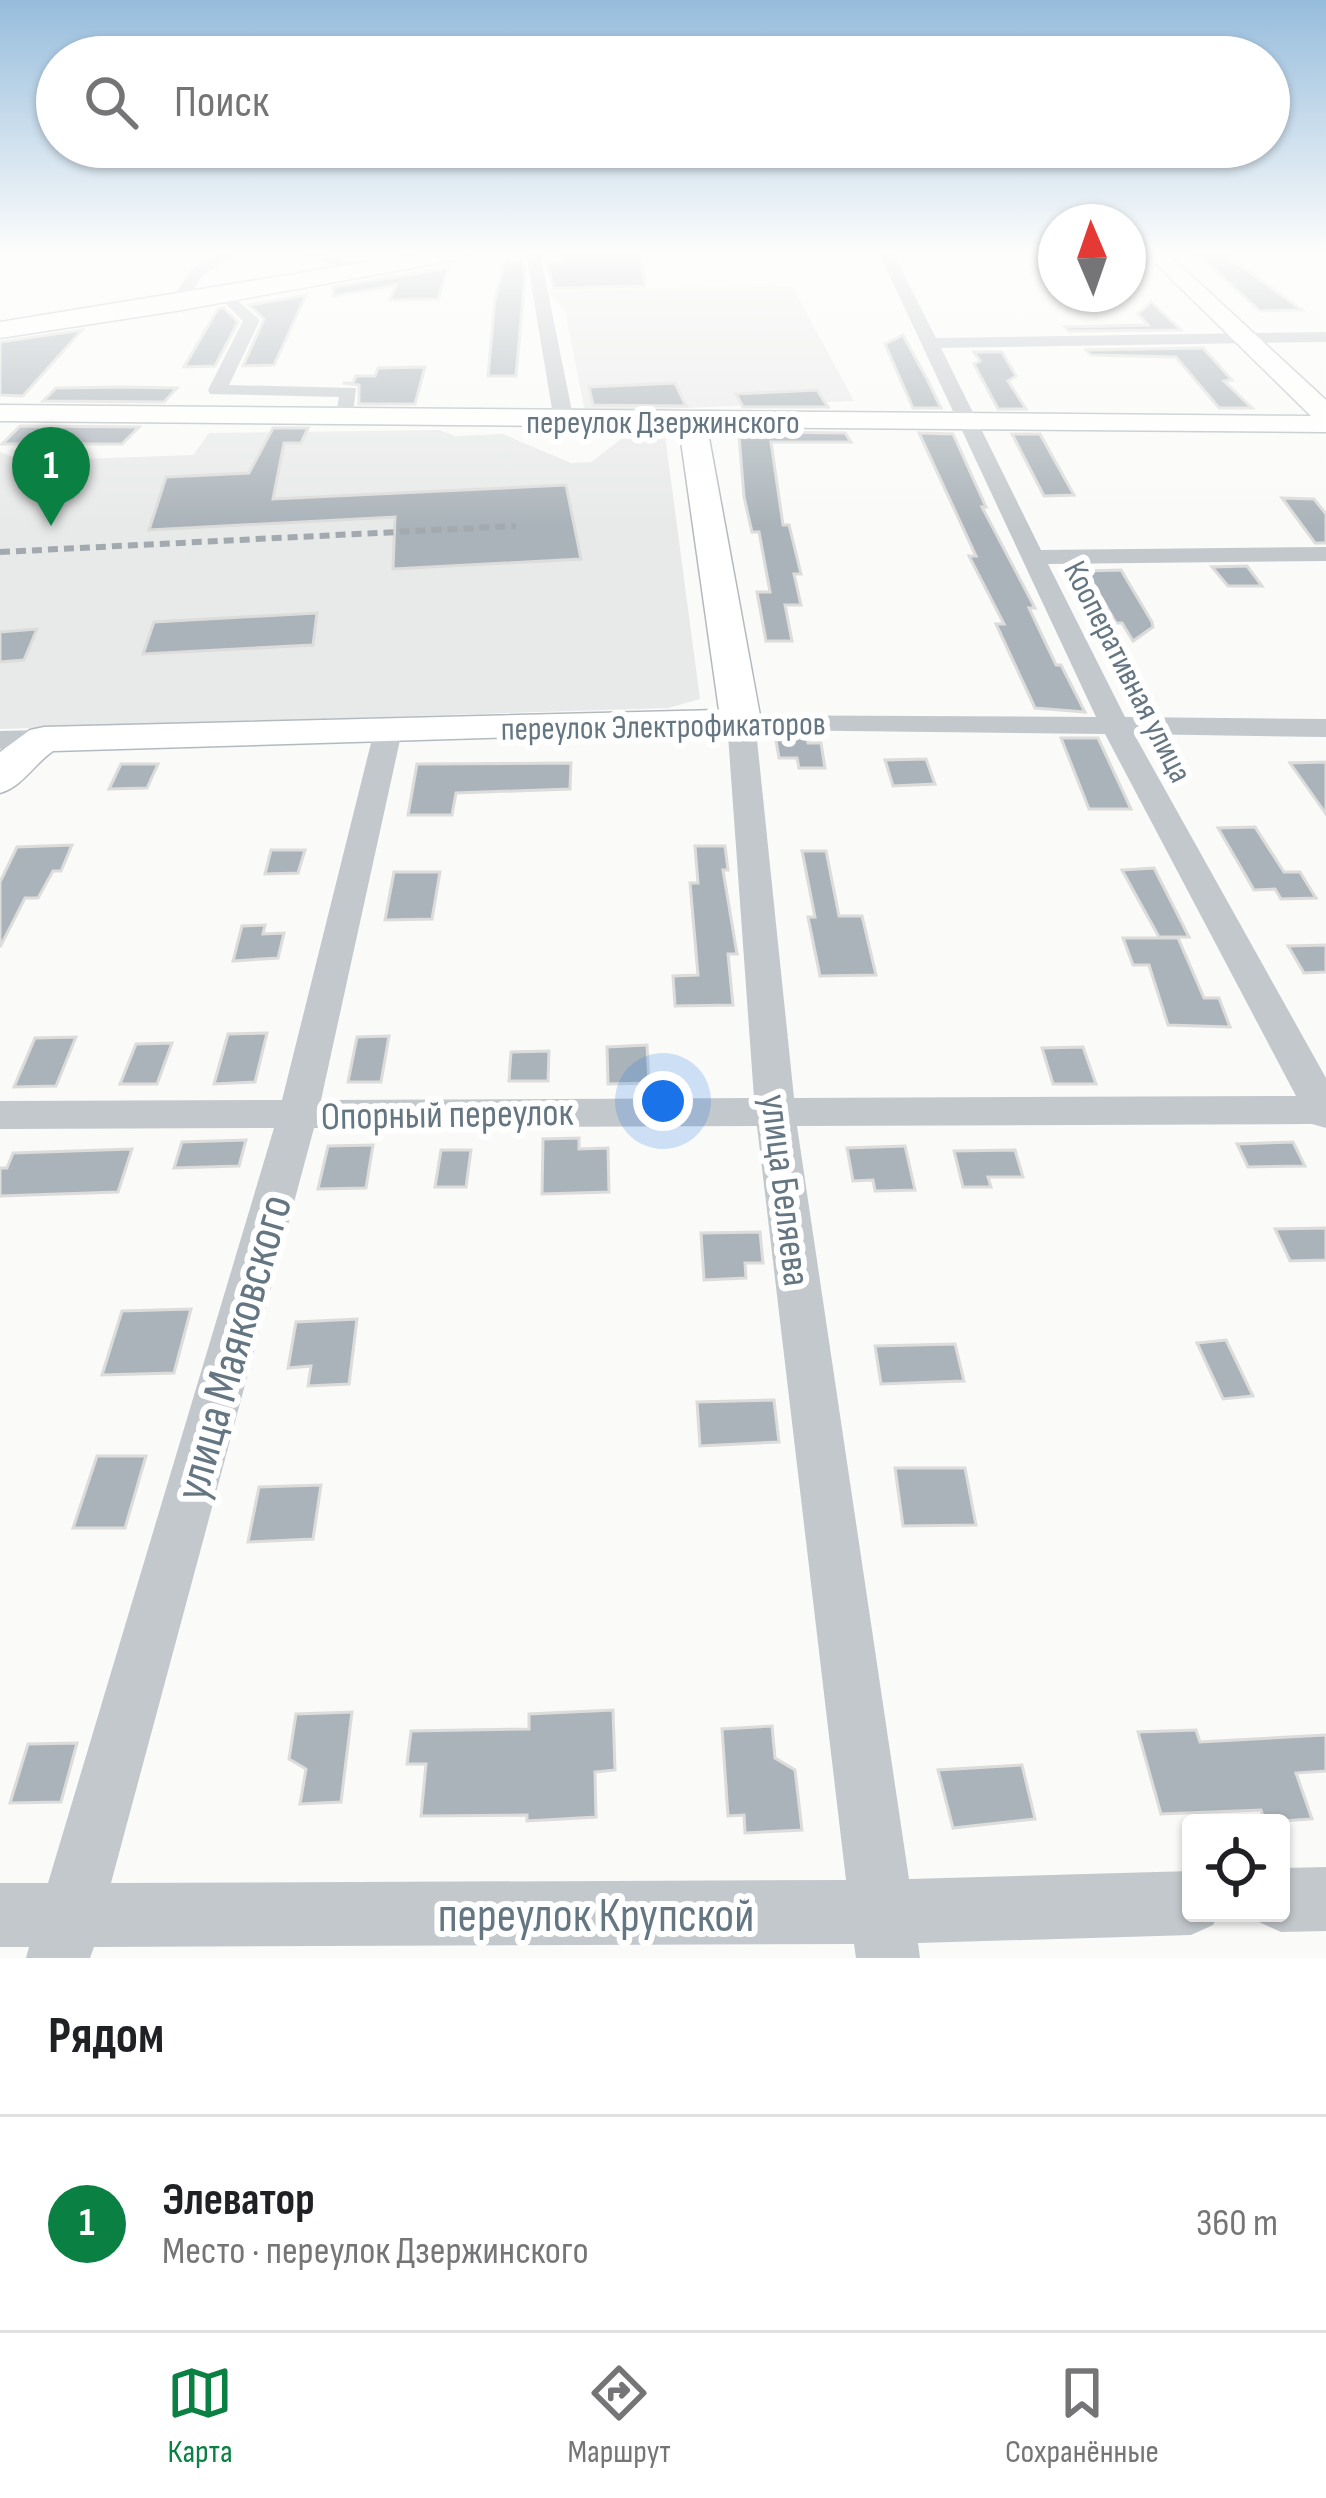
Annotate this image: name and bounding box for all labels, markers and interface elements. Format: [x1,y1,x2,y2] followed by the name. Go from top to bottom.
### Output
[36,36,1290,168] search box
[78,69,144,135] icon: search
[174,75,269,130] text: Поиск
[1038,204,1146,312] north arrow
[526,403,800,443] street label: переулок Дзержинского
[12,427,90,526] pin: 1
[1054,555,1200,789] street label: Кооперативная улица
[500,704,826,750] street label: переулок Электрофикаторов
[633,1071,693,1131] your location
[320,1090,574,1141] street label: Опорный переулок
[749,1092,820,1289] street label: улица Беляева
[164,1188,305,1507] street label: улица Маяковского
[1182,1814,1290,1922] map controls
[1182,1814,1290,1922] button: locate
[438,1888,754,1945] street label: переулок Крупской
[48,2006,164,2067] text: Рядом
[162,2173,315,2228] text: Элеватор
[79,2200,95,2247] text: 1
[1196,2200,1278,2247] text: 360 m
[162,2228,589,2275] text: Место · переулок Дзержинского
[167,2360,233,2472] tab: Карта
[567,2360,671,2472] tab: Маршрут
[1005,2360,1159,2472] tab: Сохранённые

